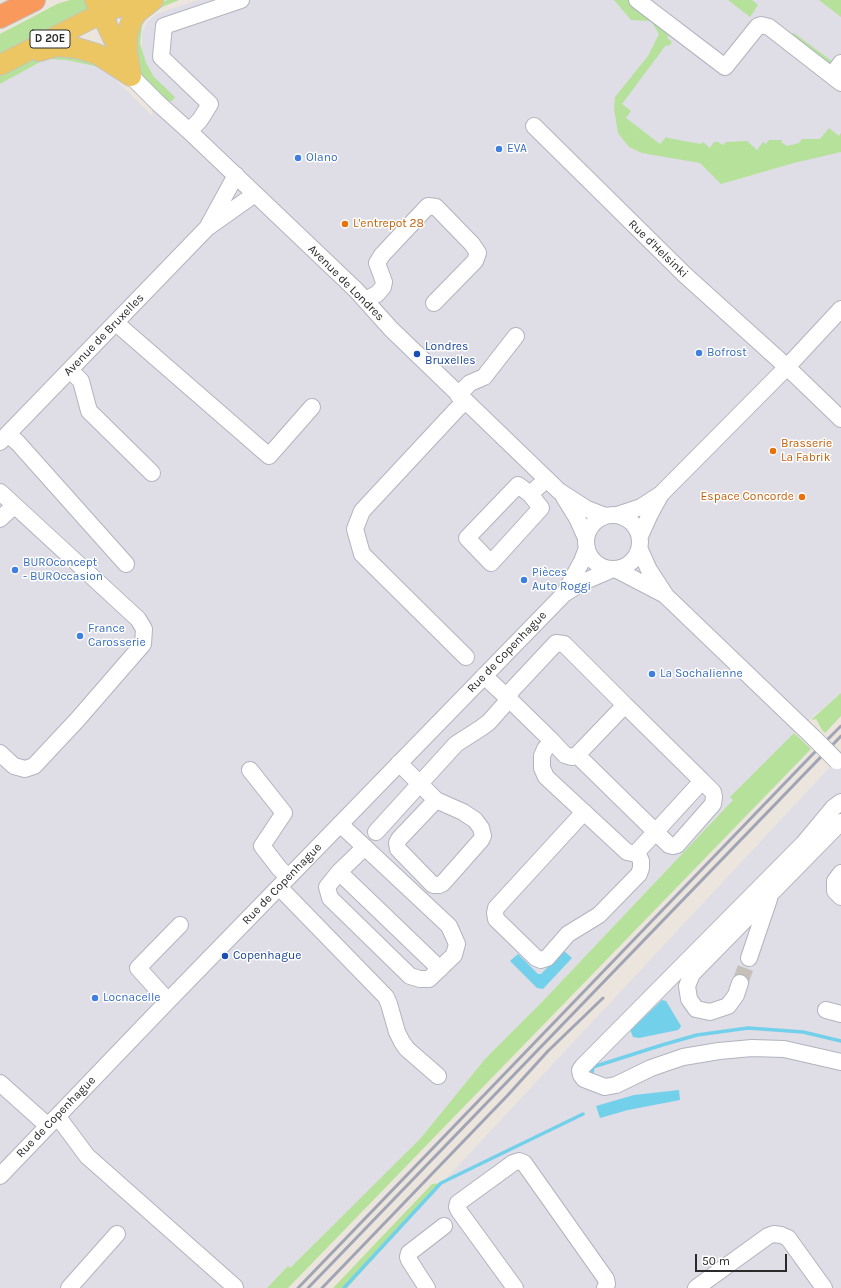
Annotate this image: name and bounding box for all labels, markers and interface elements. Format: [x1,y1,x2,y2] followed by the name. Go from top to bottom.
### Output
[30,30,70,48] road number: D 20E
[507,142,527,156] place label: EVA
[494,144,504,154] marker: EVA
[306,151,338,165] place label: Olano
[293,153,303,163] marker: Olano
[353,217,424,231] place label: L'entrepot 28
[625,217,691,281] street label: Rue d'Helsinki
[340,219,350,229] marker: L'entrepot 28
[305,242,387,324] street label: Avenue de Londres
[61,291,147,379] street label: Avenue de Bruxelles
[425,340,476,368] place label: Londres Bruxelles
[707,346,747,360] place label: Bofrost
[694,348,704,358] marker: Bofrost
[412,349,422,359] marker: Londres Bruxelles
[781,437,832,465] place label: Brasserie La Fabrik
[768,446,778,456] marker: Brasserie La Fabrik
[701,490,794,504] place label: Espace Concorde
[797,492,807,502] marker: Espace Concorde
[23,556,103,584] place label: BUROconcept - BUROccasion
[10,565,20,575] marker: BUROconcept - BUROccasion
[532,566,591,594] place label: Pièces Auto Roggi
[519,575,529,585] marker: Pièces Auto Roggi
[464,608,550,696] street label: Rue de Copenhague
[88,622,146,650] place label: France Carosserie
[75,631,85,641] marker: France Carosserie
[660,667,743,681] place label: La Sochalienne
[647,669,657,679] marker: La Sochalienne
[239,840,325,928] street label: Rue de Copenhague
[233,949,301,963] place label: Copenhague
[220,951,230,961] marker: Copenhague
[103,991,160,1005] place label: Locnacelle
[90,993,100,1003] marker: Locnacelle
[13,1073,99,1161] street label: Rue de Copenhague
[697,1246,789,1272] scale bar
[702,1254,730,1268] text: 50 m

